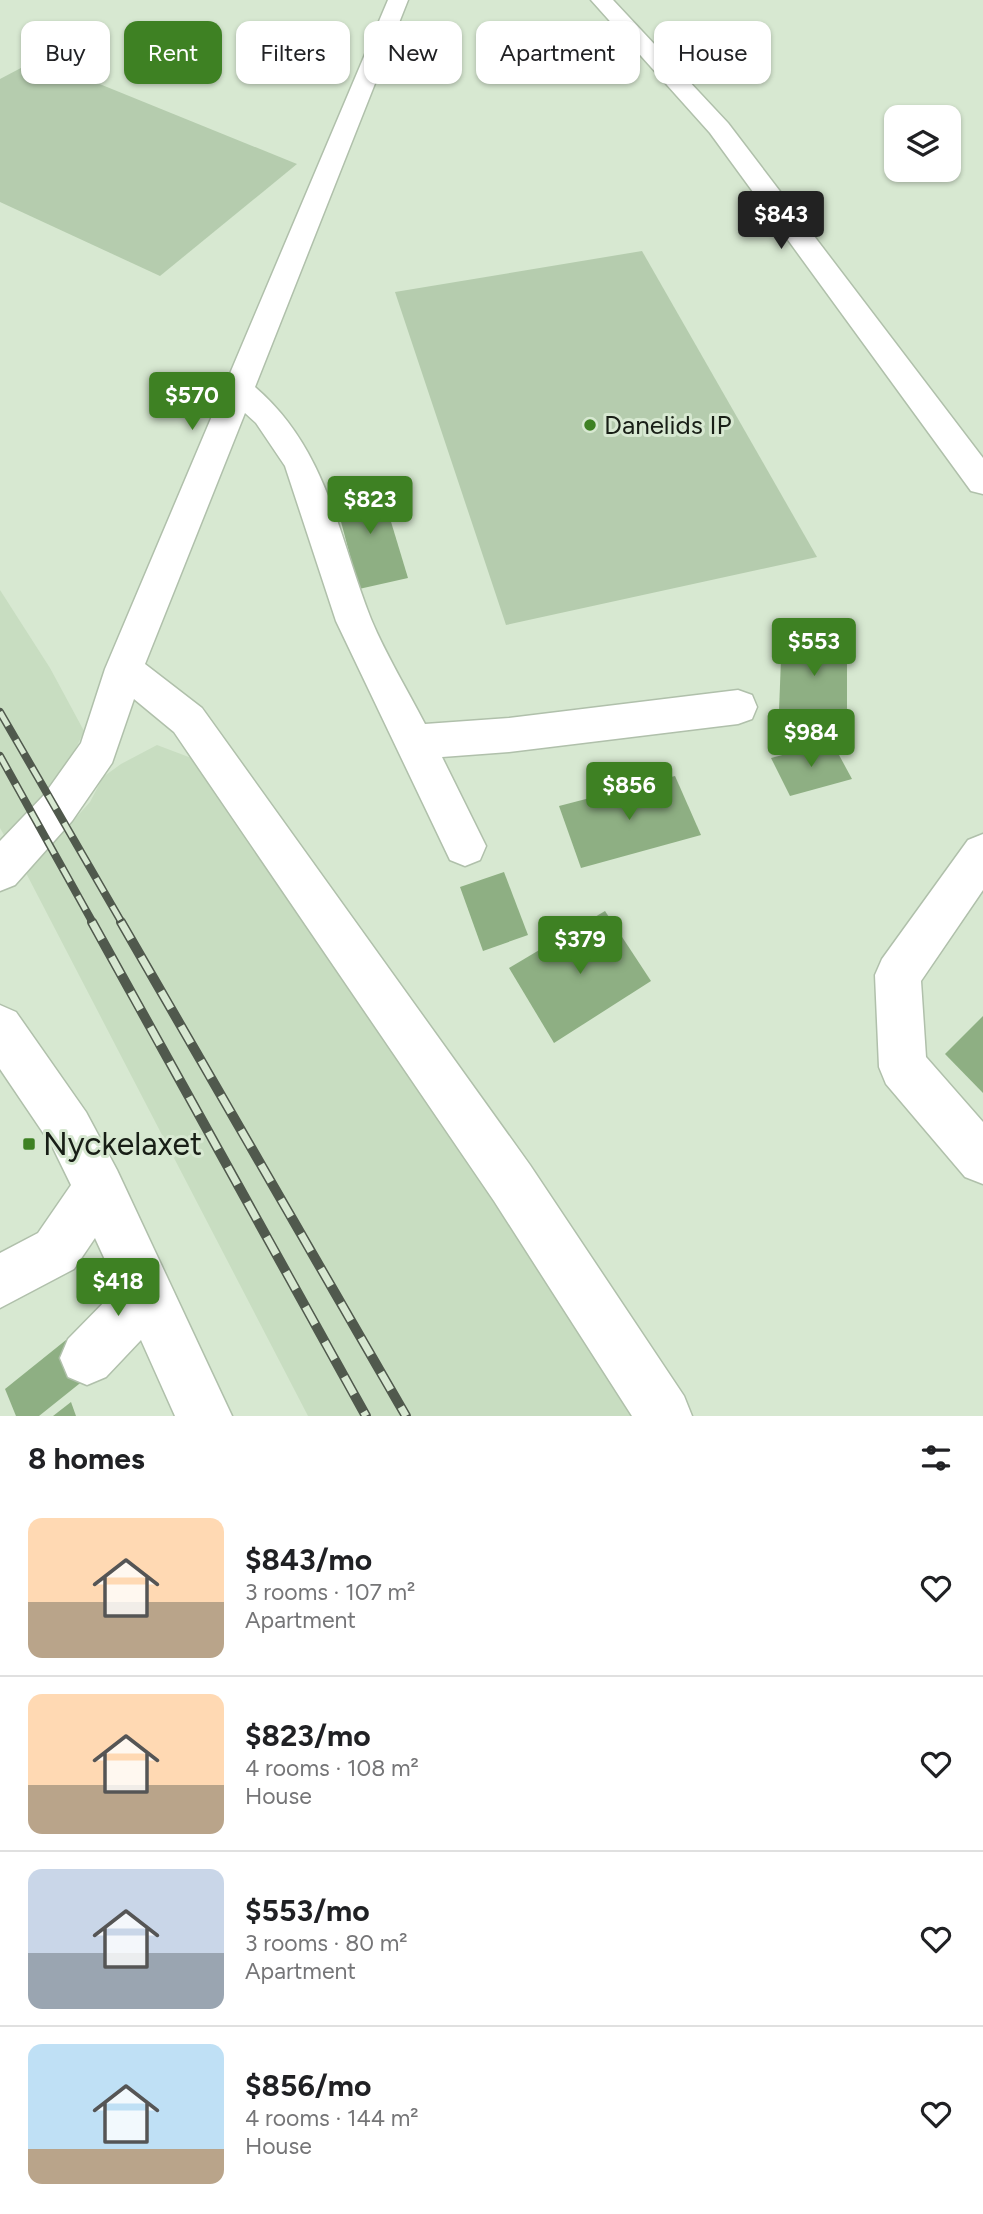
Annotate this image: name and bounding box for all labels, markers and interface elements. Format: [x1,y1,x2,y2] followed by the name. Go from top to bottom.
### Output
[21,21,110,84] chip: Buy
[124,21,222,84] chip: Rent
[236,21,350,84] chip: Filters
[364,21,462,84] chip: New
[476,21,640,84] chip: Apartment
[654,21,771,84] chip: House
[884,105,961,182] map controls
[884,105,961,182] button: layers
[740,191,822,251] pin: $843
[754,200,808,228] text: $843
[151,372,233,432] pin: $570
[165,381,219,409] text: $570
[604,409,731,441] place label: Danelids IP
[582,417,598,433] marker: Danelids IP
[329,476,411,536] pin: $823
[344,485,396,513] text: $823
[773,618,855,678] pin: $553
[788,627,840,655] text: $553
[770,710,852,769] pin: $984
[784,718,838,746] text: $984
[588,762,670,822] pin: $856
[602,771,656,799] text: $856
[539,916,621,976] pin: $379
[554,925,606,953] text: $379
[43,1125,202,1163] place label: Nyckelaxet
[21,1136,37,1152] marker: Nyckelaxet
[77,1258,159,1318] pin: $418
[92,1267,144,1295] text: $418
[917,1439,955,1477] icon: filters
[28,1440,145,1477] text: 8 homes
[245,1541,372,1578] text: $843/mo
[84,1546,168,1630] icon: home
[917,1569,955,1607] icon: heart
[245,1578,415,1606] text: 3 rooms · 107 m²
[245,1606,356,1634] text: Apartment
[245,1717,371,1754] text: $823/mo
[84,1722,168,1806] icon: home
[917,1745,955,1783] icon: heart
[245,1754,419,1782] text: 4 rooms · 108 m²
[245,1782,312,1810] text: House
[245,1892,370,1929] text: $553/mo
[84,1897,168,1981] icon: home
[917,1920,955,1958] icon: heart
[245,1929,408,1957] text: 3 rooms · 80 m²
[245,1957,356,1985] text: Apartment
[245,2067,371,2104] text: $856/mo
[84,2072,168,2156] icon: home
[917,2095,955,2133] icon: heart
[245,2104,419,2132] text: 4 rooms · 144 m²
[245,2132,312,2160] text: House

